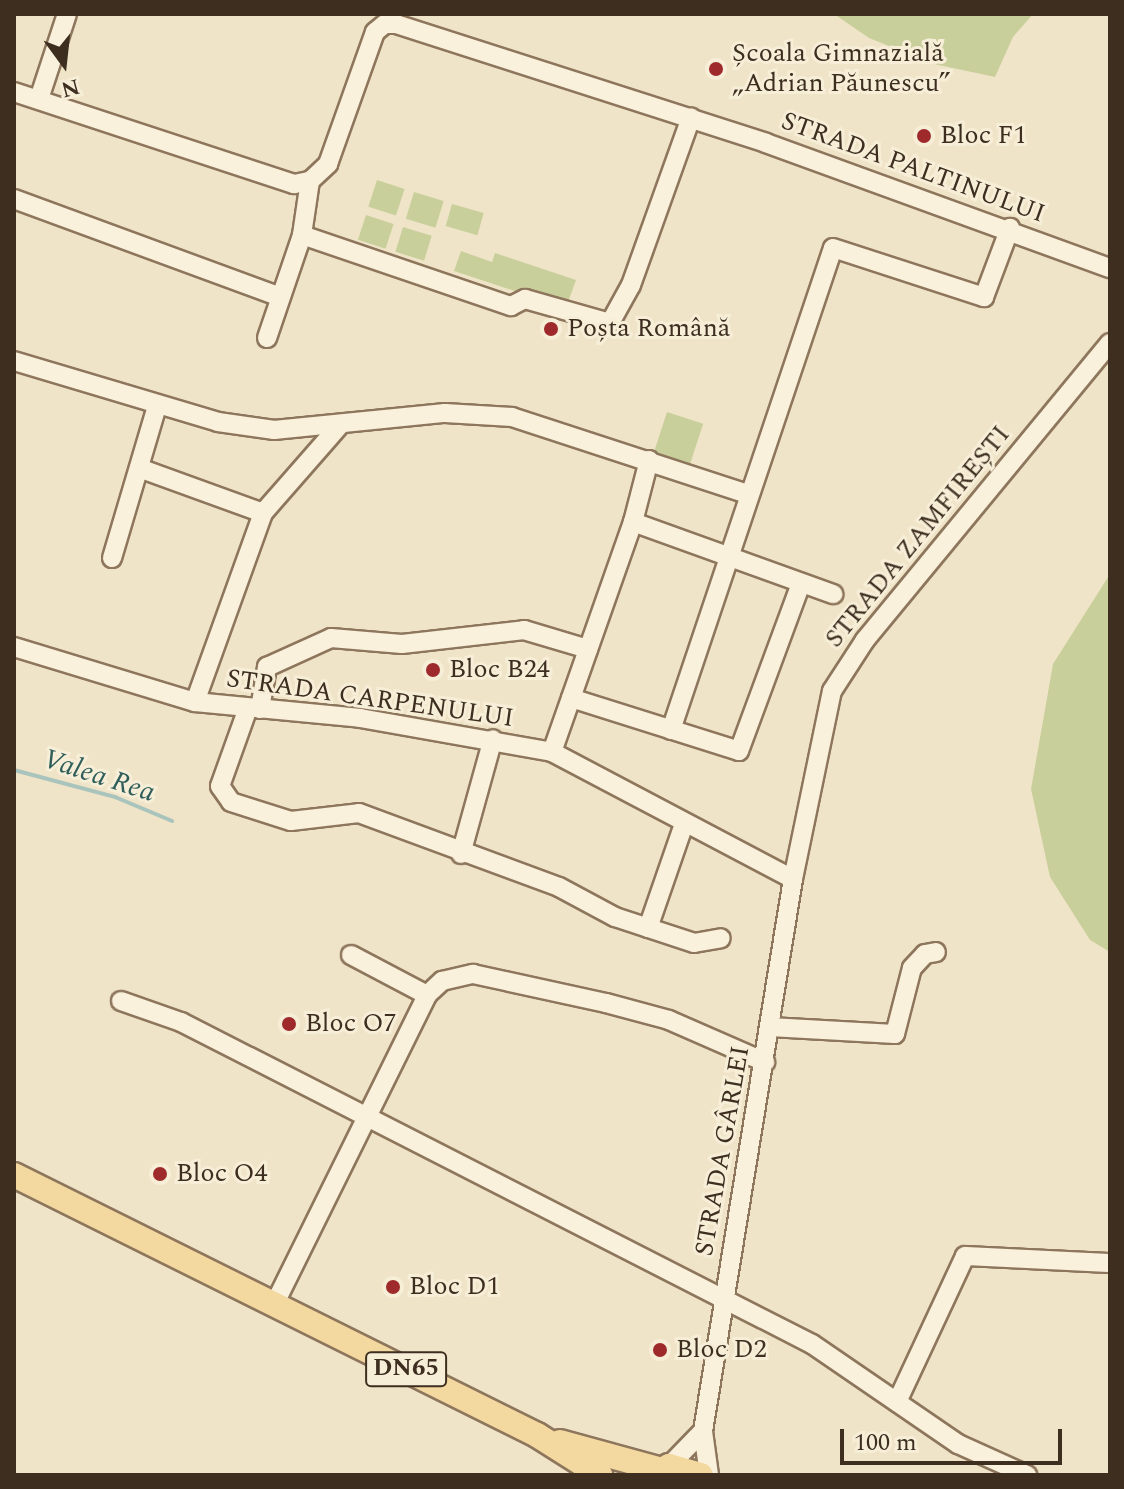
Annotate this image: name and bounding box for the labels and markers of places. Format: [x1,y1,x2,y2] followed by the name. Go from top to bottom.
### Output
[732,38,951,100] place label: Școala Gimnazială „Adrian Păunescu”
[707,60,725,78] marker: Școala Gimnazială „Adrian Păunescu”
[940,120,1027,152] place label: Bloc F1
[915,127,933,145] marker: Bloc F1
[567,313,730,345] place label: Poșta Română
[542,320,560,338] marker: Poșta Română
[449,654,550,686] place label: Bloc B24
[424,661,442,679] marker: Bloc B24
[305,1008,397,1040] place label: Bloc O7
[280,1015,298,1033] marker: Bloc O7
[176,1158,268,1190] place label: Bloc O4
[151,1165,169,1183] marker: Bloc O4
[409,1271,500,1303] place label: Bloc D1
[384,1278,402,1296] marker: Bloc D1
[676,1334,767,1366] place label: Bloc D2
[651,1341,669,1359] marker: Bloc D2

